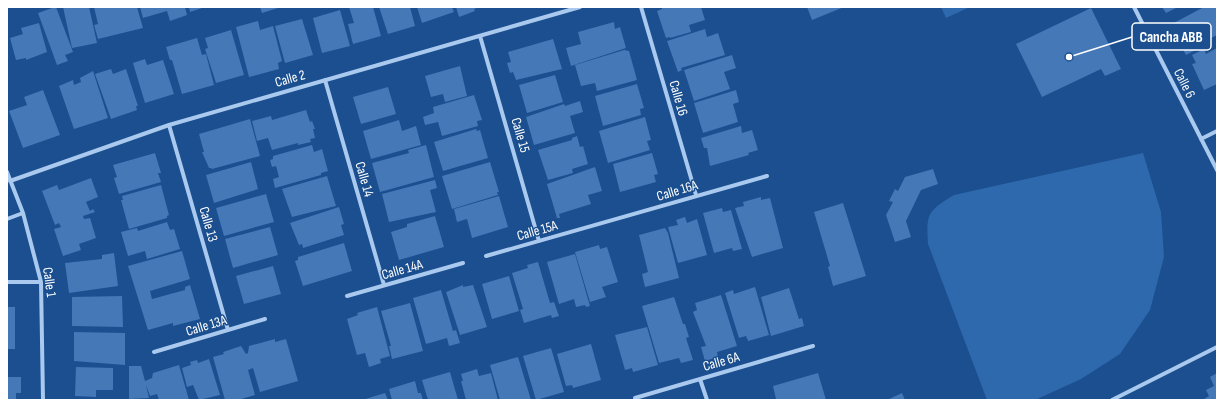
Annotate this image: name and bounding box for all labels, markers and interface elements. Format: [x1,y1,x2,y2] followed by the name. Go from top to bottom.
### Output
[1132,23,1211,50] callout: Cancha ABB
[1139,28,1203,47] text: Cancha ABB
[1170,65,1199,101] street label: Calle 6
[273,66,307,91] street label: Calle 2
[665,78,692,118] street label: Calle 16
[507,116,534,155] street label: Calle 15
[351,160,378,199] street label: Calle 14
[655,176,701,205] street label: Calle 16A
[195,205,222,244] street label: Calle 13
[515,216,560,244] street label: Calle 15A
[380,255,426,283] street label: Calle 14A
[39,266,60,298] street label: Calle 1
[184,311,230,340] street label: Calle 13A
[701,348,742,375] street label: Calle 6A

